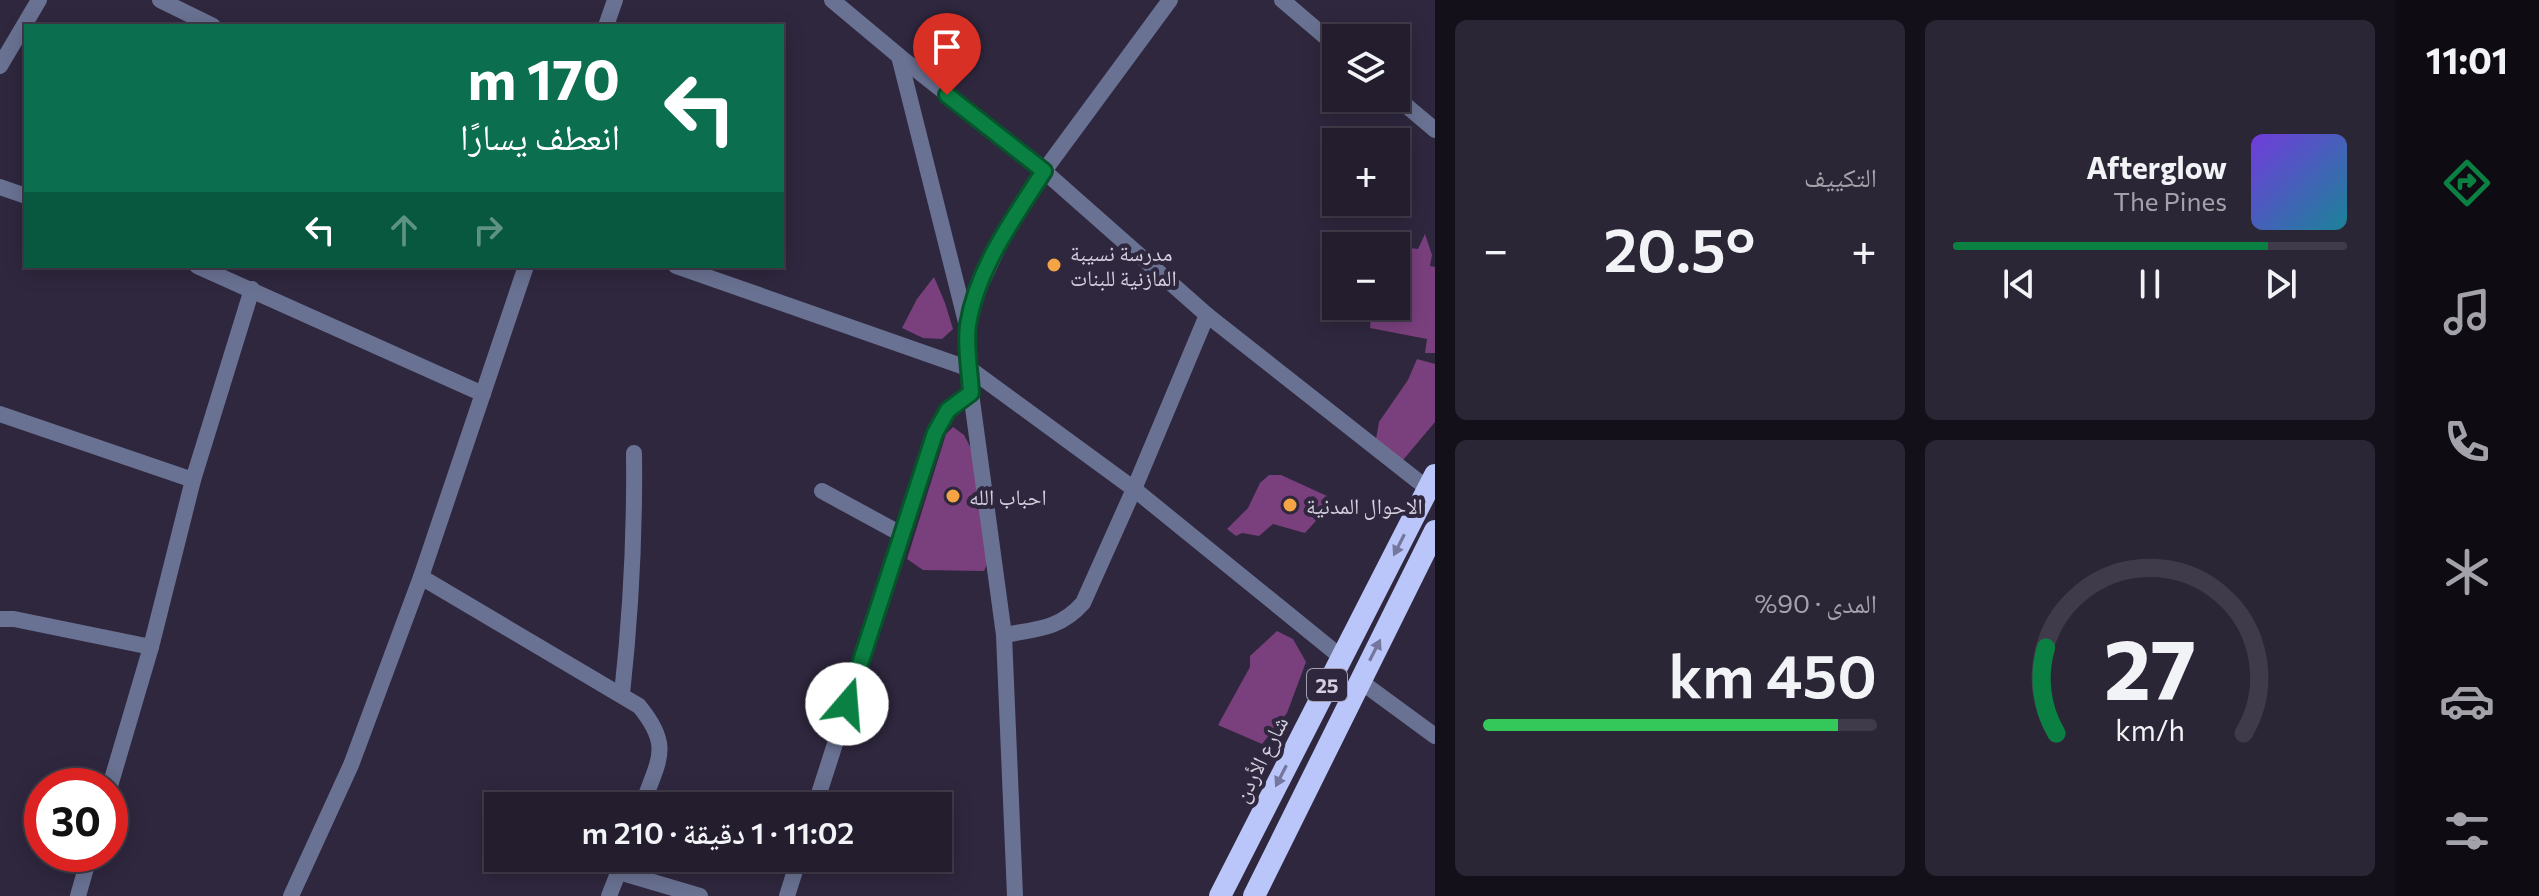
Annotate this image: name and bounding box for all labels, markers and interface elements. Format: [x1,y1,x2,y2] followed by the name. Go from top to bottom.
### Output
[913,13,981,95] pin
[1322,24,1410,320] map controls
[1322,24,1410,112] button: layers
[925,25,969,69] icon: arrive
[2426,37,2508,81] text: 11:01
[467,43,620,112] text: 170 m
[648,56,752,160] icon: left
[460,113,620,157] text: انعطف يسارًا
[1322,128,1410,216] button: +
[2086,148,2227,185] text: Afterglow
[2439,155,2495,211] icon: directions
[1804,161,1877,192] text: التكييف
[2113,185,2227,216] text: The Pines
[298,208,342,252] icon: left
[382,208,426,252] icon: ahead
[466,208,510,252] icon: right
[1604,211,1756,284] text: 20.5°
[1483,221,1508,275] text: −
[1851,221,1877,275] text: +
[1322,232,1410,320] button: −
[1070,239,1177,291] place label: مدرسة نسيبة المازنية للبنات
[1045,256,1063,274] marker: مدرسة نسيبة المازنية للبنات
[1997,262,2041,306] icon: previous
[2128,262,2172,306] icon: pause
[2259,262,2303,306] icon: next
[2439,284,2495,340] icon: music
[2439,414,2495,470] icon: phone
[969,483,1047,510] place label: احباب الله
[944,487,962,505] marker: احباب الله
[1306,492,1423,520] place label: الاحوال المدنية
[1281,496,1299,514] marker: الاحوال المدنية
[1393,533,1406,556] one-way arrow
[2439,544,2495,600] icon: climate
[1754,587,1877,618] text: المدى · 90%
[2104,615,2196,717] text: 27
[1668,637,1877,710] text: 450 km
[1369,639,1382,662] one-way arrow
[805,662,889,746] position arrow
[1307,669,1347,701] road number: 25
[2439,673,2495,729] icon: car
[1227,711,1294,807] street label: شارع الأردن
[2115,712,2185,747] text: km/h
[1274,764,1288,787] one-way arrow
[24,768,128,872] speed limit sign: 30
[2439,803,2495,859] icon: filters
[582,813,854,850] text: 11:02 · 1 دقيقة · 210 m

